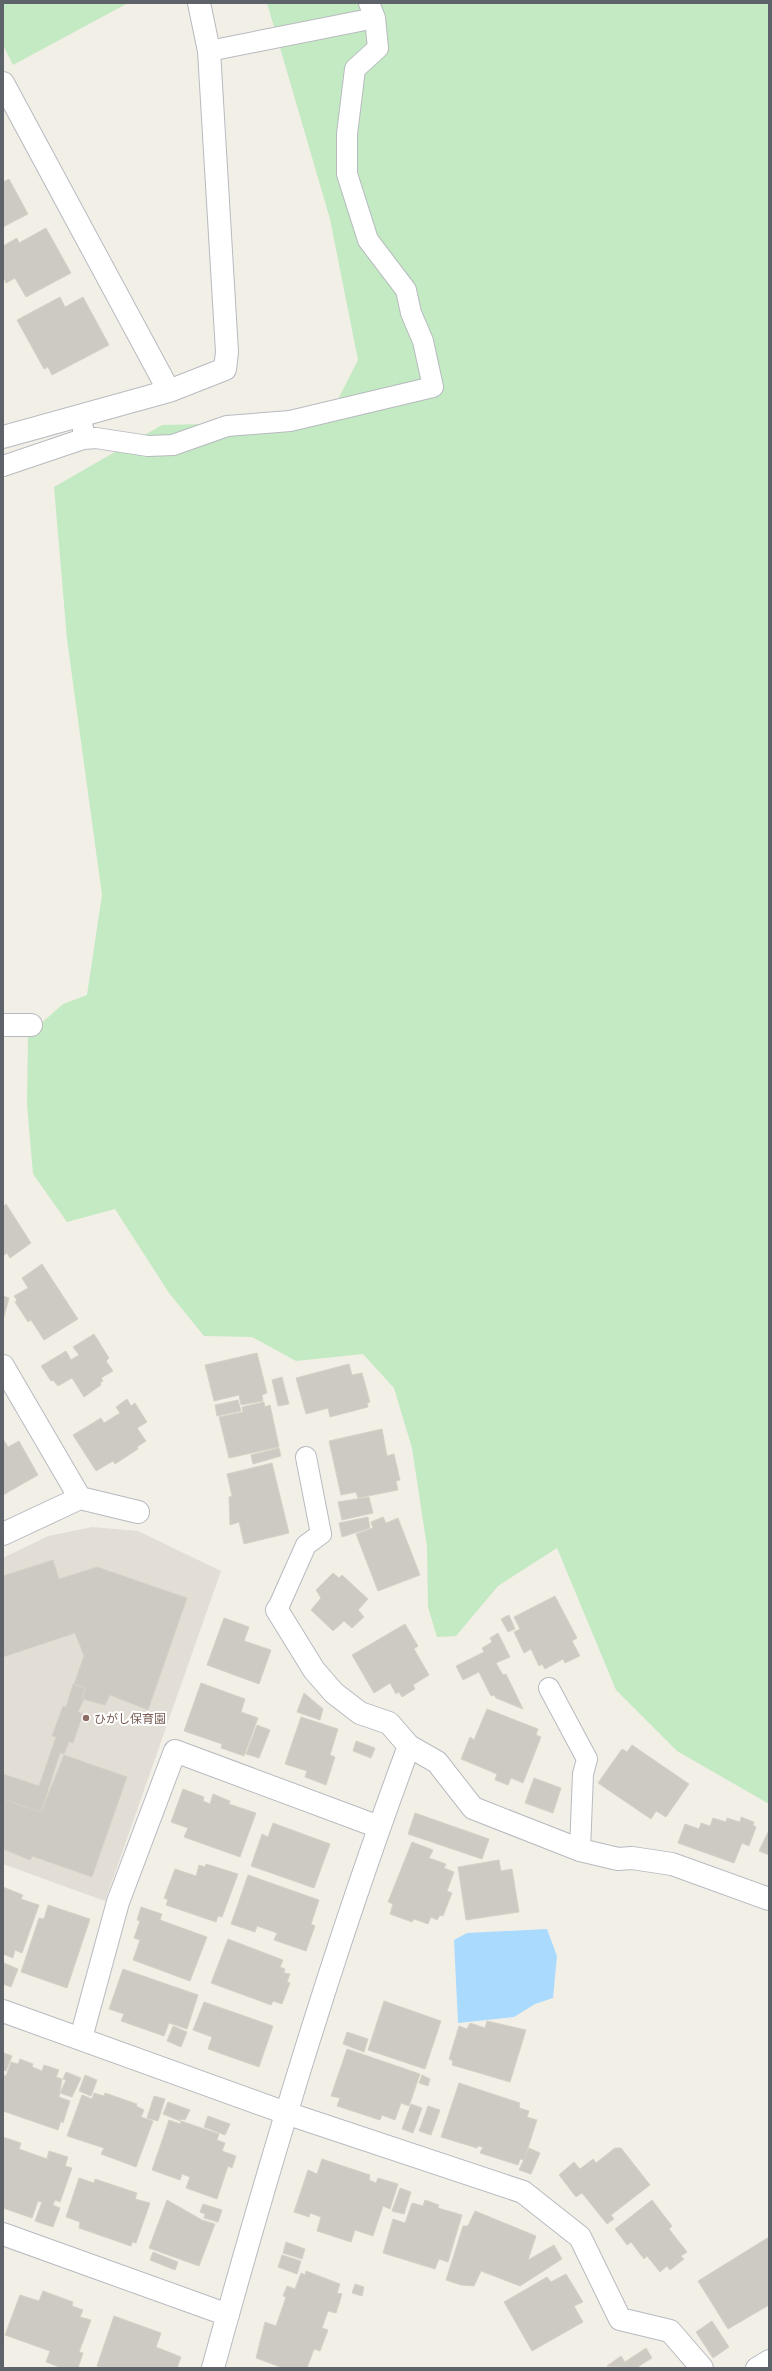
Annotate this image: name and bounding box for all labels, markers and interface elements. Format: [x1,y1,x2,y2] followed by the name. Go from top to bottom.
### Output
[94,1711,166,1726] place label: ひがし保育園
[81,1713,91,1723] marker: ひがし保育園

